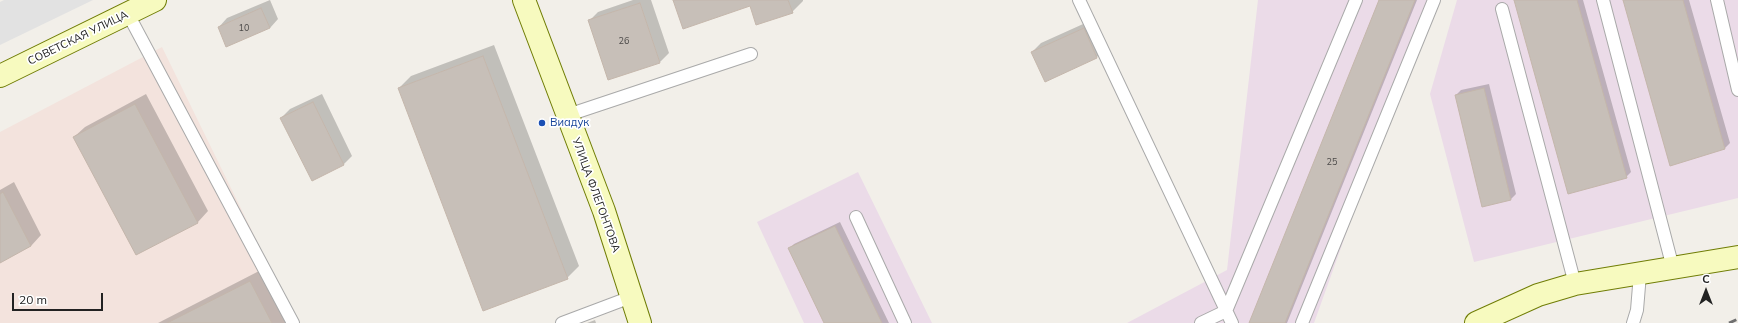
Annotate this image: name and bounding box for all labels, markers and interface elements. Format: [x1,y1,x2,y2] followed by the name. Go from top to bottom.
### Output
[26,8,130,68] street label: СОВЕТСКАЯ УЛИЦА
[239,23,249,33] house number: 10
[619,36,629,46] house number: 26
[550,116,589,130] place label: Виадук
[537,118,547,128] marker: Виадук
[569,136,623,254] street label: УЛИЦА ФЛЕГОНТОВА
[1327,157,1337,167] house number: 25
[1686,271,1726,311] north arrow
[1702,272,1710,286] text: С
[14,285,105,311] scale bar
[19,292,47,307] text: 20 m

